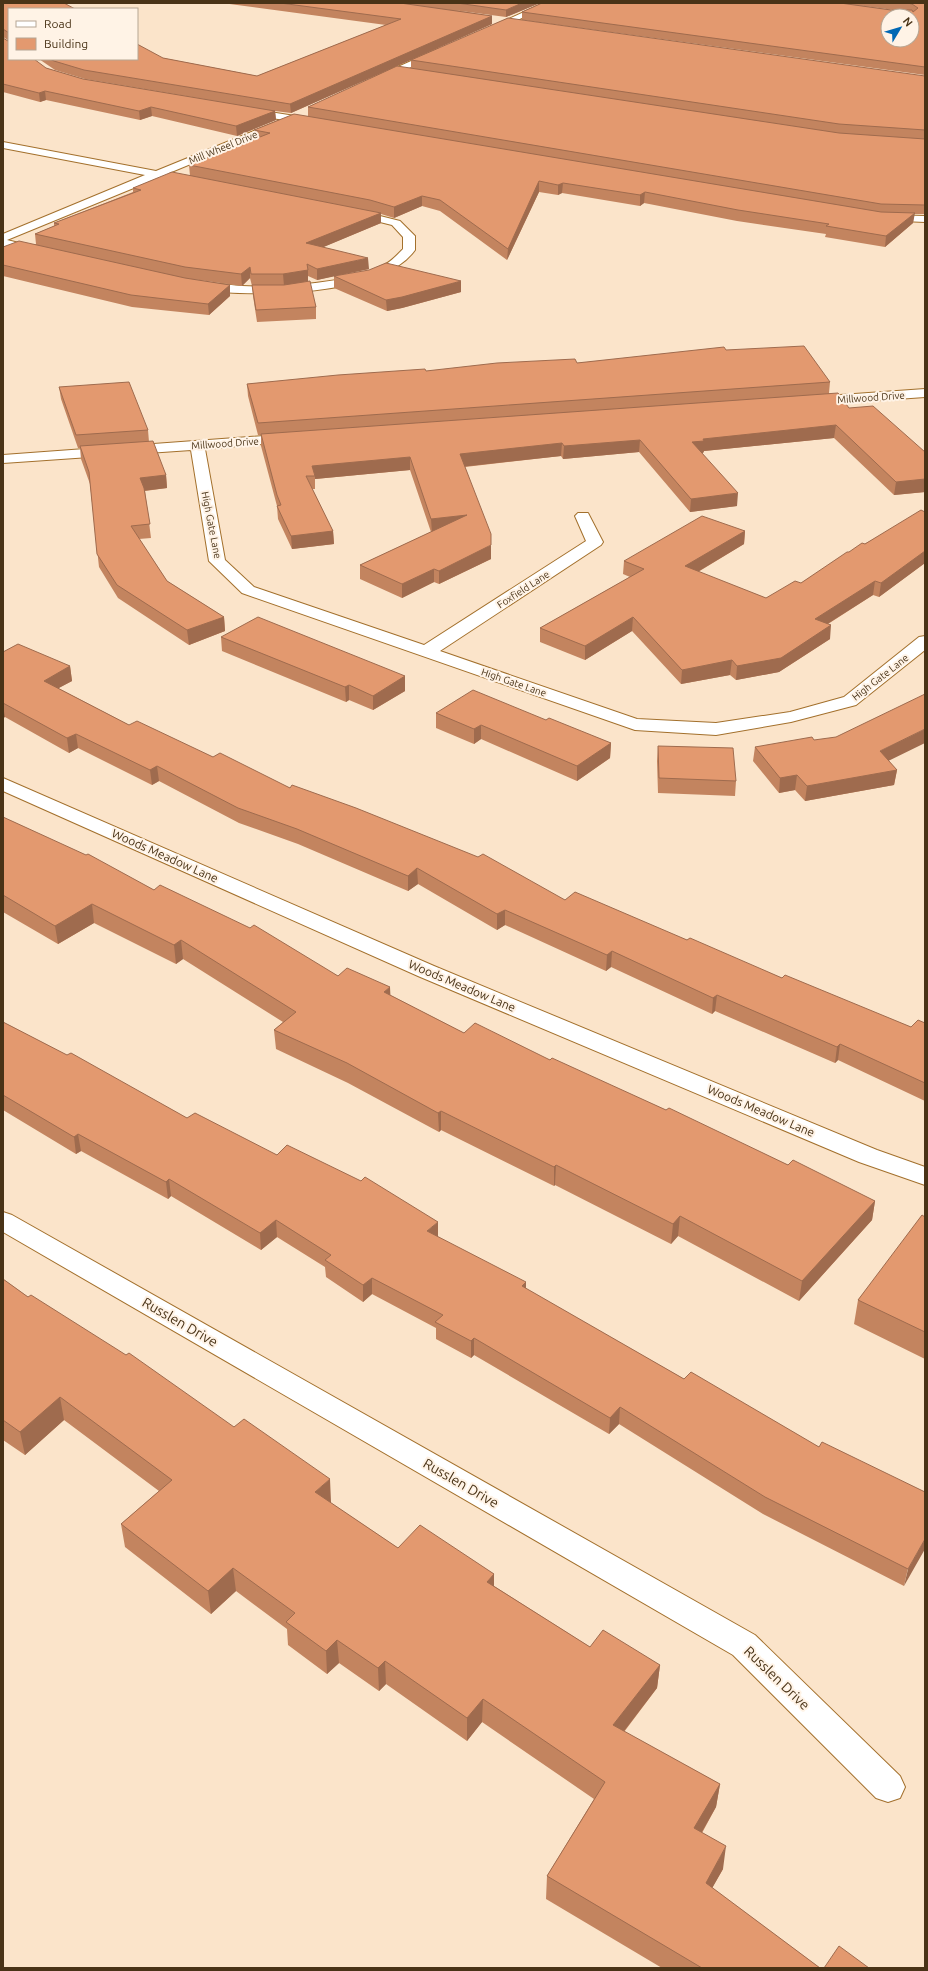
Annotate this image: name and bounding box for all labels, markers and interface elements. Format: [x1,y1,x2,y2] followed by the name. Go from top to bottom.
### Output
[8,8,138,60] legend
[880,8,920,48] north arrow
[901,15,915,29] text: N
[44,17,72,30] text: Road
[44,37,88,50] text: Building
[187,129,259,166] street label: Mill Wheel Drive
[837,390,905,405] street label: Millwood Drive
[191,436,259,451] street label: Millwood Drive
[200,491,223,560] street label: High Gate Lane
[495,568,551,610] street label: Foxfield Lane
[850,652,911,703] street label: High Gate Lane
[480,666,548,699] street label: High Gate Lane
[110,826,220,885] street label: Woods Meadow Lane
[407,957,518,1014] street label: Woods Meadow Lane
[706,1082,817,1139] street label: Woods Meadow Lane
[139,1294,221,1350] street label: Russlen Drive
[420,1455,502,1511] street label: Russlen Drive
[741,1643,813,1713] street label: Russlen Drive

